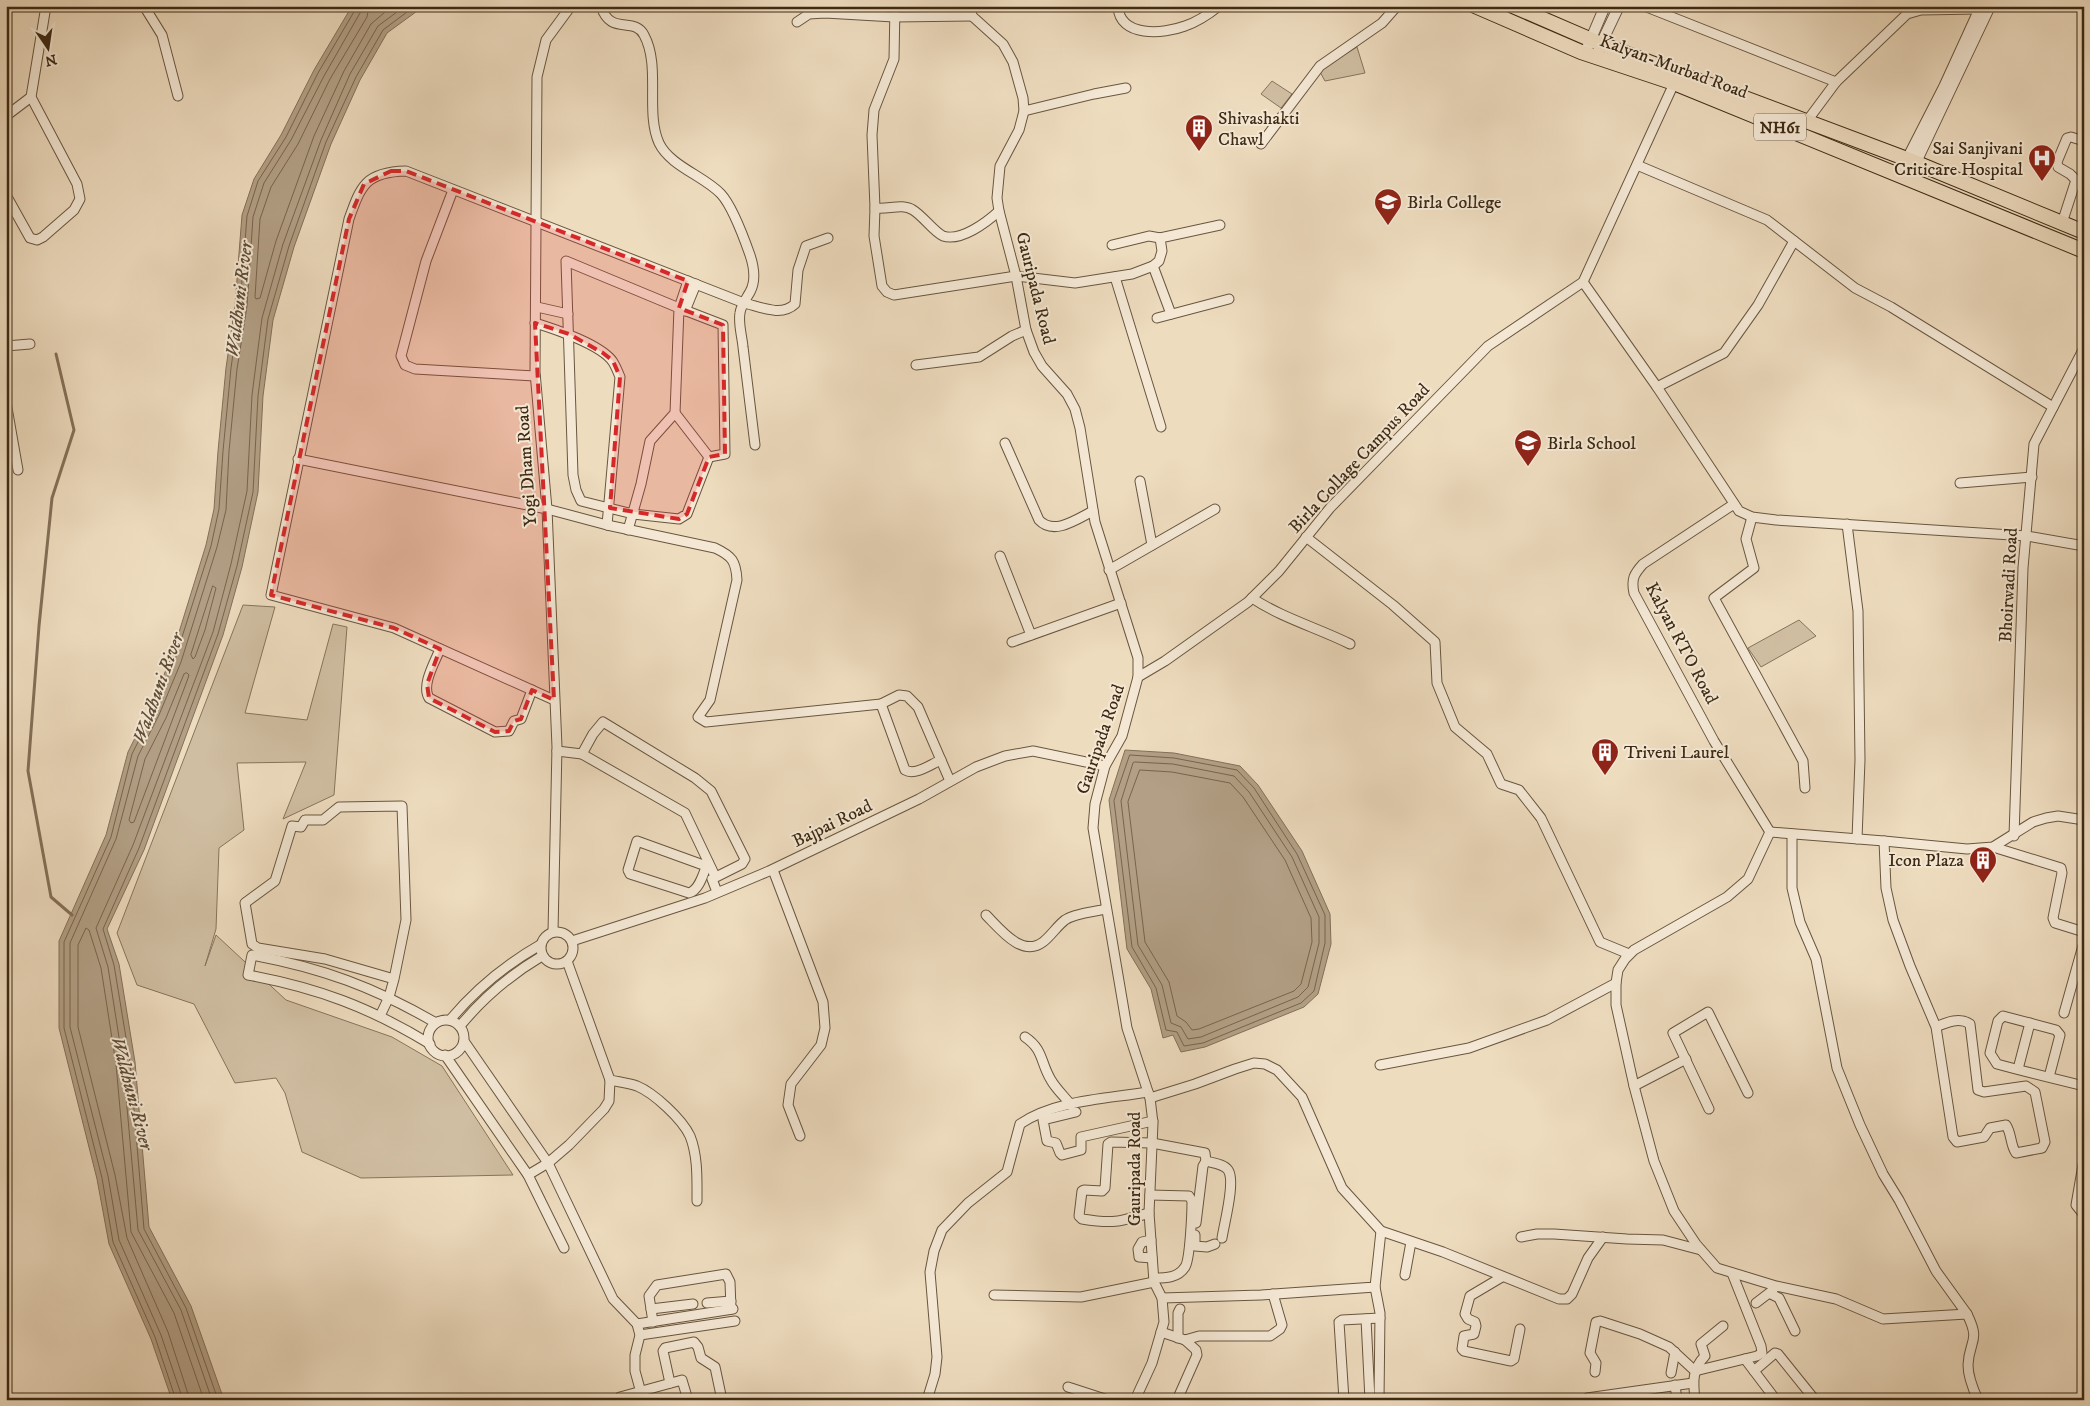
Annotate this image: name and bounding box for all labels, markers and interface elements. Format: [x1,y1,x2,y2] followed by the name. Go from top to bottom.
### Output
[22,22,72,72] north arrow
[1597,30,1751,104] street label: Kalyan-Murbad Road
[43,50,58,70] text: N
[1218,108,1299,151] place label: Shivashakti Chawl
[1184,113,1214,152] building icon: Shivashakti Chawl
[1754,114,1806,140] road number: NH61
[1894,138,2024,181] place label: Sai Sanjivani Criticare Hospital
[2027,143,2057,182] hospital icon: Sai Sanjivani Criticare Hospital
[1373,187,1403,226] school or university icon: Birla College
[1407,192,1502,214] place label: Birla College
[1010,230,1060,347] street label: Gauripada Road
[221,238,258,358] water label: Waldhuni River
[1285,379,1435,538] street label: Birla Collage Campus Road
[512,405,542,527] street label: Yogi Dham Road
[1513,428,1543,467] school or university icon: Birla School
[1547,433,1636,455] place label: Birla School
[1995,527,2023,643] street label: Bhoirwadi Road
[1640,579,1722,708] street label: Kalyan RTO Road
[128,628,190,747] water label: Waldhuni River
[1072,682,1130,797] street label: Gauripada Road
[1590,737,1620,776] building icon: Triveni Laurel
[1624,742,1730,764] place label: Triveni Laurel
[789,795,876,853] street label: Bajpai Road
[1968,845,1998,884] building icon: Icon Plaza
[1888,850,1964,872] place label: Icon Plaza
[105,1034,158,1155] water label: Waldhuni River
[1124,1112,1146,1226] street label: Gauripada Road

